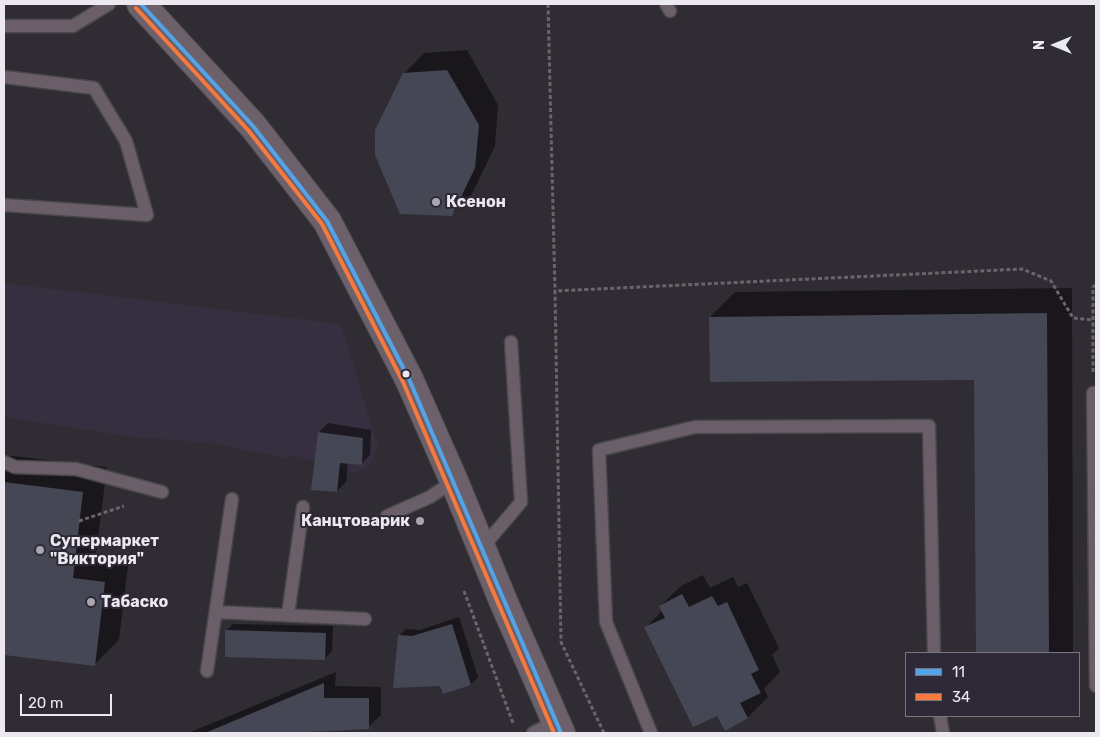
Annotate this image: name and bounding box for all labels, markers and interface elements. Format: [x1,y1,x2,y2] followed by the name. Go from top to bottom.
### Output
[1030,20,1080,70] north arrow
[1031,40,1048,50] text: N
[446,192,506,212] place label: Ксенон
[430,196,442,208] marker: Ксенон
[401,369,411,379] unlabelled marker
[301,511,410,531] place label: Канцтоварик
[414,515,426,527] marker: Канцтоварик
[50,531,159,569] place label: Супермаркет "Виктория"
[34,544,46,556] marker: Супермаркет "Виктория"
[101,592,168,612] place label: Табаско
[85,596,97,608] marker: Табаско
[905,652,1080,717] legend
[952,663,965,681] text: 11
[22,684,115,716] scale bar
[952,688,970,706] text: 34
[28,694,63,712] text: 20 m

